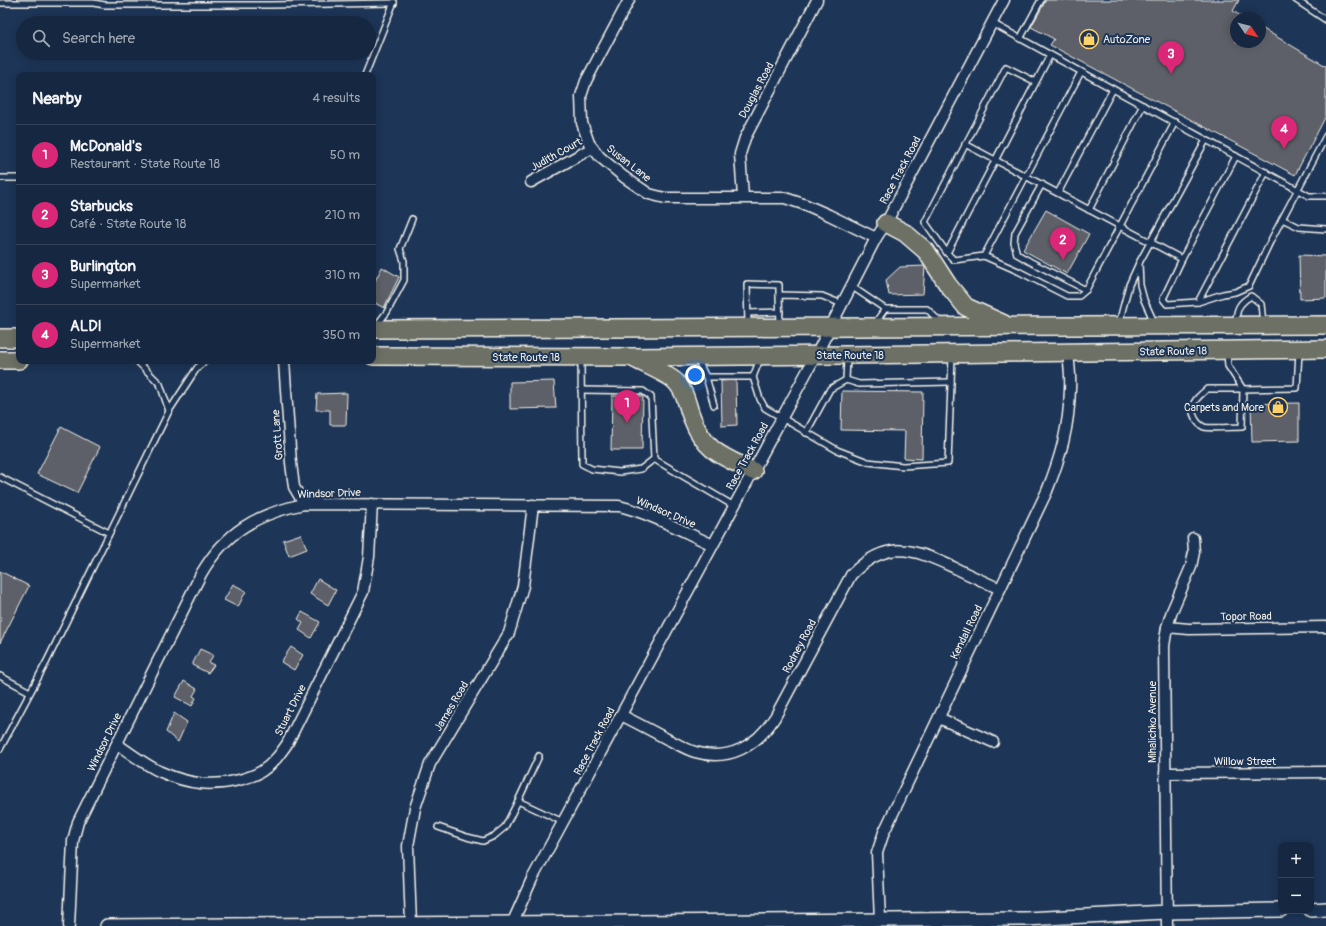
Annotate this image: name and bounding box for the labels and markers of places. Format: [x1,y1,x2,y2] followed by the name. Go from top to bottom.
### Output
[1078,28,1100,50] shop icon: AutoZone
[1103,33,1151,46] place label: AutoZone
[1158,41,1184,74] pin: 3
[1271,116,1297,149] pin: 4
[1050,227,1076,260] pin: 2
[614,390,640,423] pin: 1
[1267,396,1289,418] shop icon: Carpets and More
[1184,401,1265,414] place label: Carpets and More

